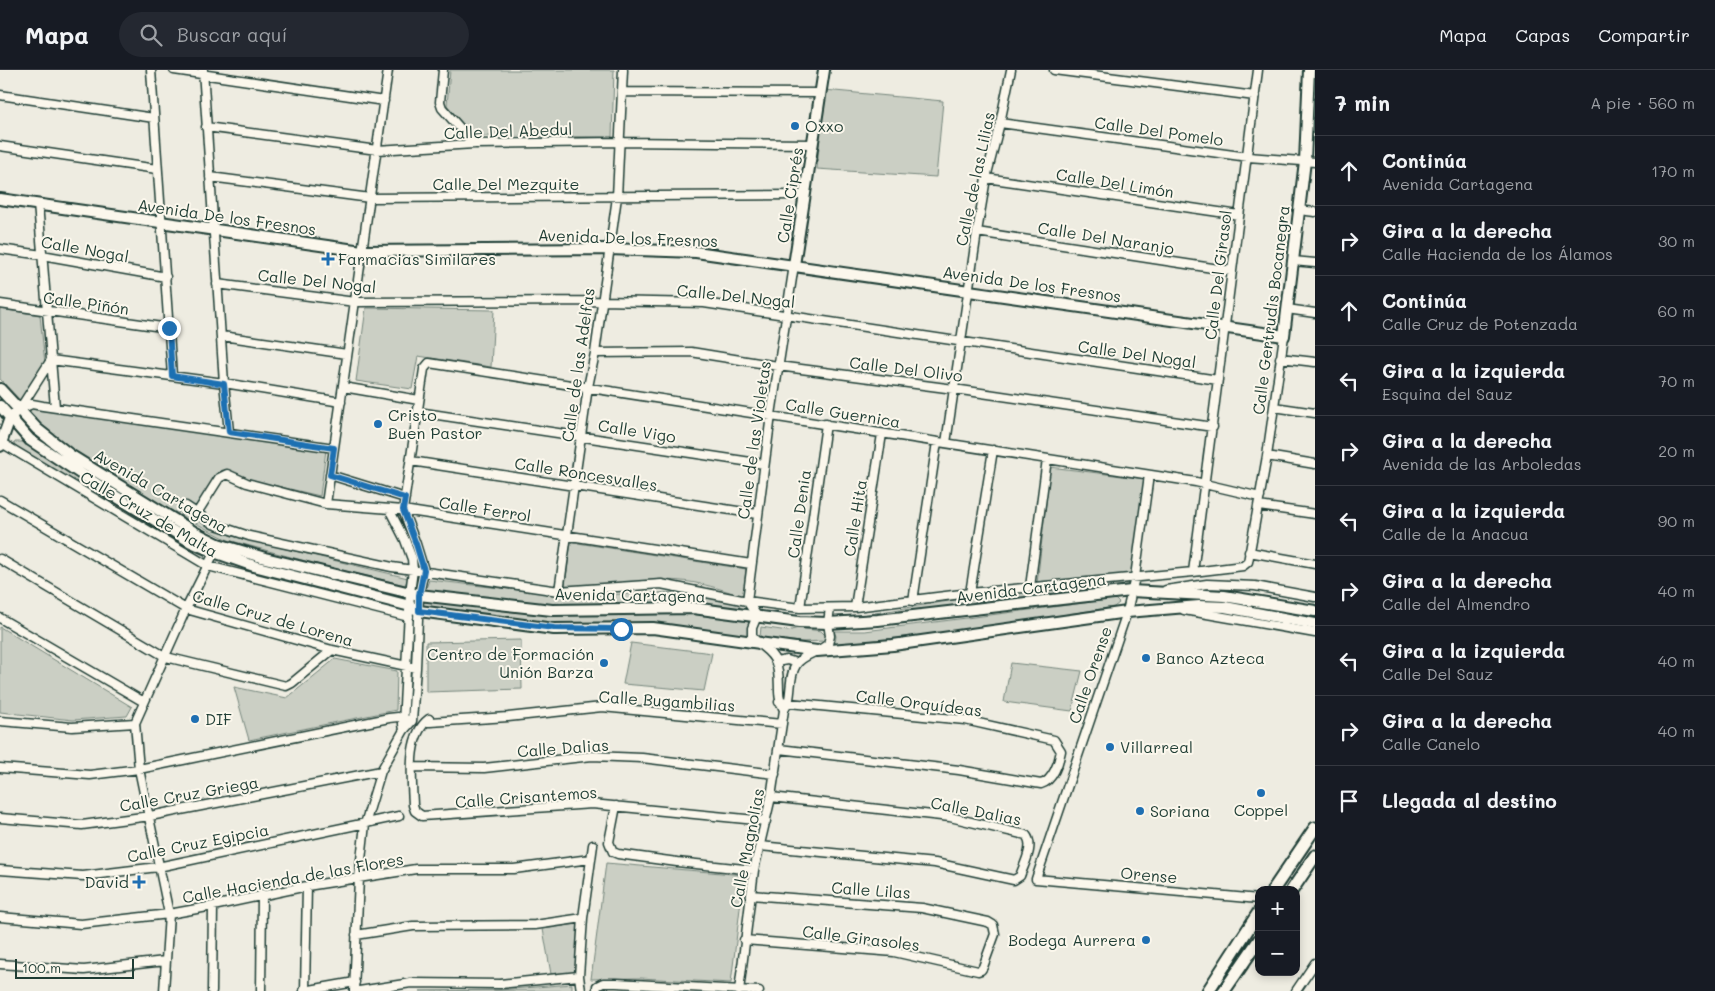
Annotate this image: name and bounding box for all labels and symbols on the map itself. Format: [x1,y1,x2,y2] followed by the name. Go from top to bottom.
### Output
[950,110,999,248] street label: Calle de las Lilias
[1093,111,1225,150] street label: Calle Del Pomelo
[805,115,843,136] place label: Oxxo
[443,118,573,143] street label: Calle Del Abedul
[789,120,801,132] marker: Oxxo
[772,146,807,244] street label: Calle Ciprés
[1055,163,1175,202] street label: Calle Del Limón
[433,173,579,194] street label: Calle Del Mezquite
[136,194,318,239] street label: Avenida De los Fresnos
[1247,204,1294,416] street label: Calle Gertrudis Bocanegra
[1199,209,1236,341] street label: Calle Del Girasol
[1036,216,1176,259] street label: Calle Del Naranjo
[538,224,718,251] street label: Avenida De los Fresnos
[39,230,131,267] street label: Calle Nogal
[338,248,496,269] place label: Farmacias Similares
[322,253,334,265] marker: Farmacias Similares
[941,261,1123,306] street label: Avenida De los Fresnos
[257,264,377,297] street label: Calle Del Nogal
[676,279,796,312] street label: Calle Del Nogal
[42,286,130,319] street label: Calle Piñón
[556,286,599,443] street label: Calle de las Adelfas
[158,317,181,340] route end
[1077,335,1197,372] street label: Calle Del Nogal
[848,351,964,386] street label: Calle Del Olivo
[732,359,775,521] street label: Calle de las Violetas
[784,393,902,432] street label: Calle Guernica
[388,404,483,443] place label: Cristo Buen Pastor
[597,414,677,447] street label: Calle Vigo
[372,418,384,430] marker: Cristo Buen Pastor
[90,444,232,537] street label: Avenida Cartagena
[513,452,659,495] street label: Calle Roncesvalles
[77,466,222,562] street label: Calle Cruz de Malta
[782,468,815,559] street label: Calle Denia
[838,478,871,558] street label: Calle Hita
[438,491,533,526] street label: Calle Ferrol
[955,568,1107,607] street label: Avenida Cartagena
[554,583,706,606] street label: Avenida Cartagena
[190,584,356,651] street label: Calle Cruz de Lorena
[610,618,633,641] route start
[1063,623,1116,726] street label: Calle Orense
[427,643,594,682] place label: Centro de Formación Unión Barza
[1156,647,1265,668] place label: Banco Azteca
[1140,652,1152,664] marker: Banco Azteca
[598,657,610,669] marker: Centro de Formación Unión Barza
[855,684,983,721] street label: Calle Orquídeas
[598,685,736,716] street label: Calle Bugambilias
[205,708,232,729] place label: DIF
[189,713,201,725] marker: DIF
[516,734,610,761] street label: Calle Dalias
[1120,736,1193,757] place label: Villarreal
[1104,741,1116,753] marker: Villarreal
[118,771,260,816] street label: Calle Cruz Griega
[454,781,598,812] street label: Calle Crisantemos
[725,786,768,910] street label: Calle Magnolias
[1255,787,1267,799] marker: Coppel
[929,791,1023,830] street label: Calle Dalias
[1234,799,1288,820] place label: Coppel
[1150,800,1210,821] place label: Soriana
[1134,805,1146,817] marker: Soriana
[125,818,271,867] street label: Calle Cruz Egipcia
[181,848,405,907] street label: Calle Hacienda de las Flores
[1120,862,1178,887] street label: Orense
[85,871,129,892] place label: David
[133,876,145,888] marker: David
[831,876,911,903] street label: Calle Lilas
[801,920,921,955] street label: Calle Girasoles
[1008,929,1136,950] place label: Bodega Aurrera
[1140,934,1152,946] marker: Bodega Aurrera
[15,956,134,979] scale bar

